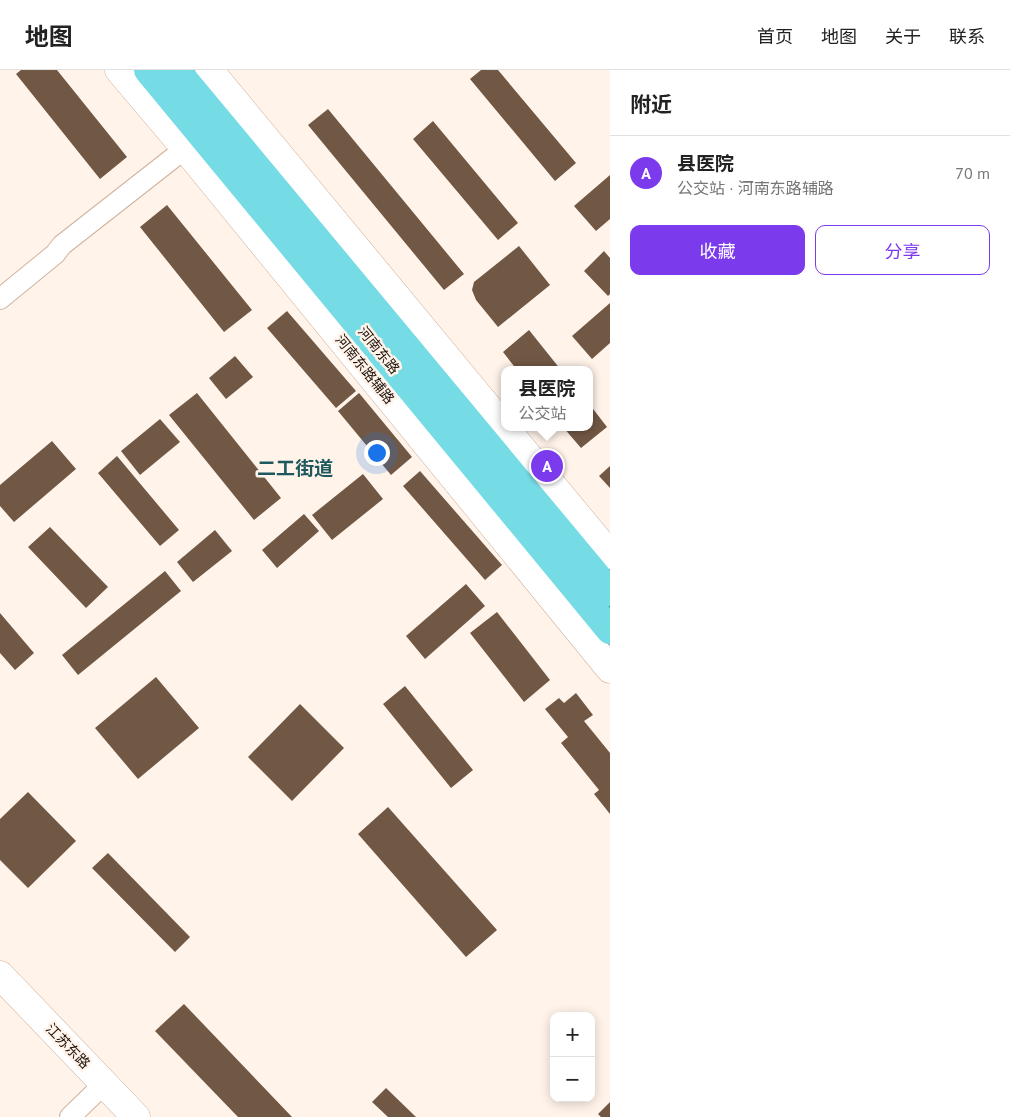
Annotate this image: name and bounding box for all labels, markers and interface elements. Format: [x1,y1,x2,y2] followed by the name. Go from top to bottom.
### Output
[25,21,73,52] text: 地图
[757,25,793,48] text: 首页
[821,25,857,48] text: 地图
[885,25,921,48] text: 关于
[949,25,985,48] text: 联系
[630,91,672,118] text: 附近
[677,151,734,175] text: 县医院
[641,163,651,183] text: A
[955,163,990,183] text: 70 m
[677,178,834,198] text: 公交站 · 河南东路辅路
[630,225,805,275] button: 收藏
[815,225,990,275] button: 分享
[354,323,404,377] street label: 河南东路
[332,331,398,407] street label: 河南东路辅路
[501,366,593,431] popup
[518,376,576,400] text: 县医院
[518,403,567,423] text: 公交站
[364,440,390,466] your location
[531,447,563,485] pin: A
[257,456,333,480] district label: 二工街道
[550,1012,595,1102] map controls
[550,1012,595,1057] button: +
[42,1020,94,1072] street label: 江苏东路
[550,1057,595,1102] button: −

